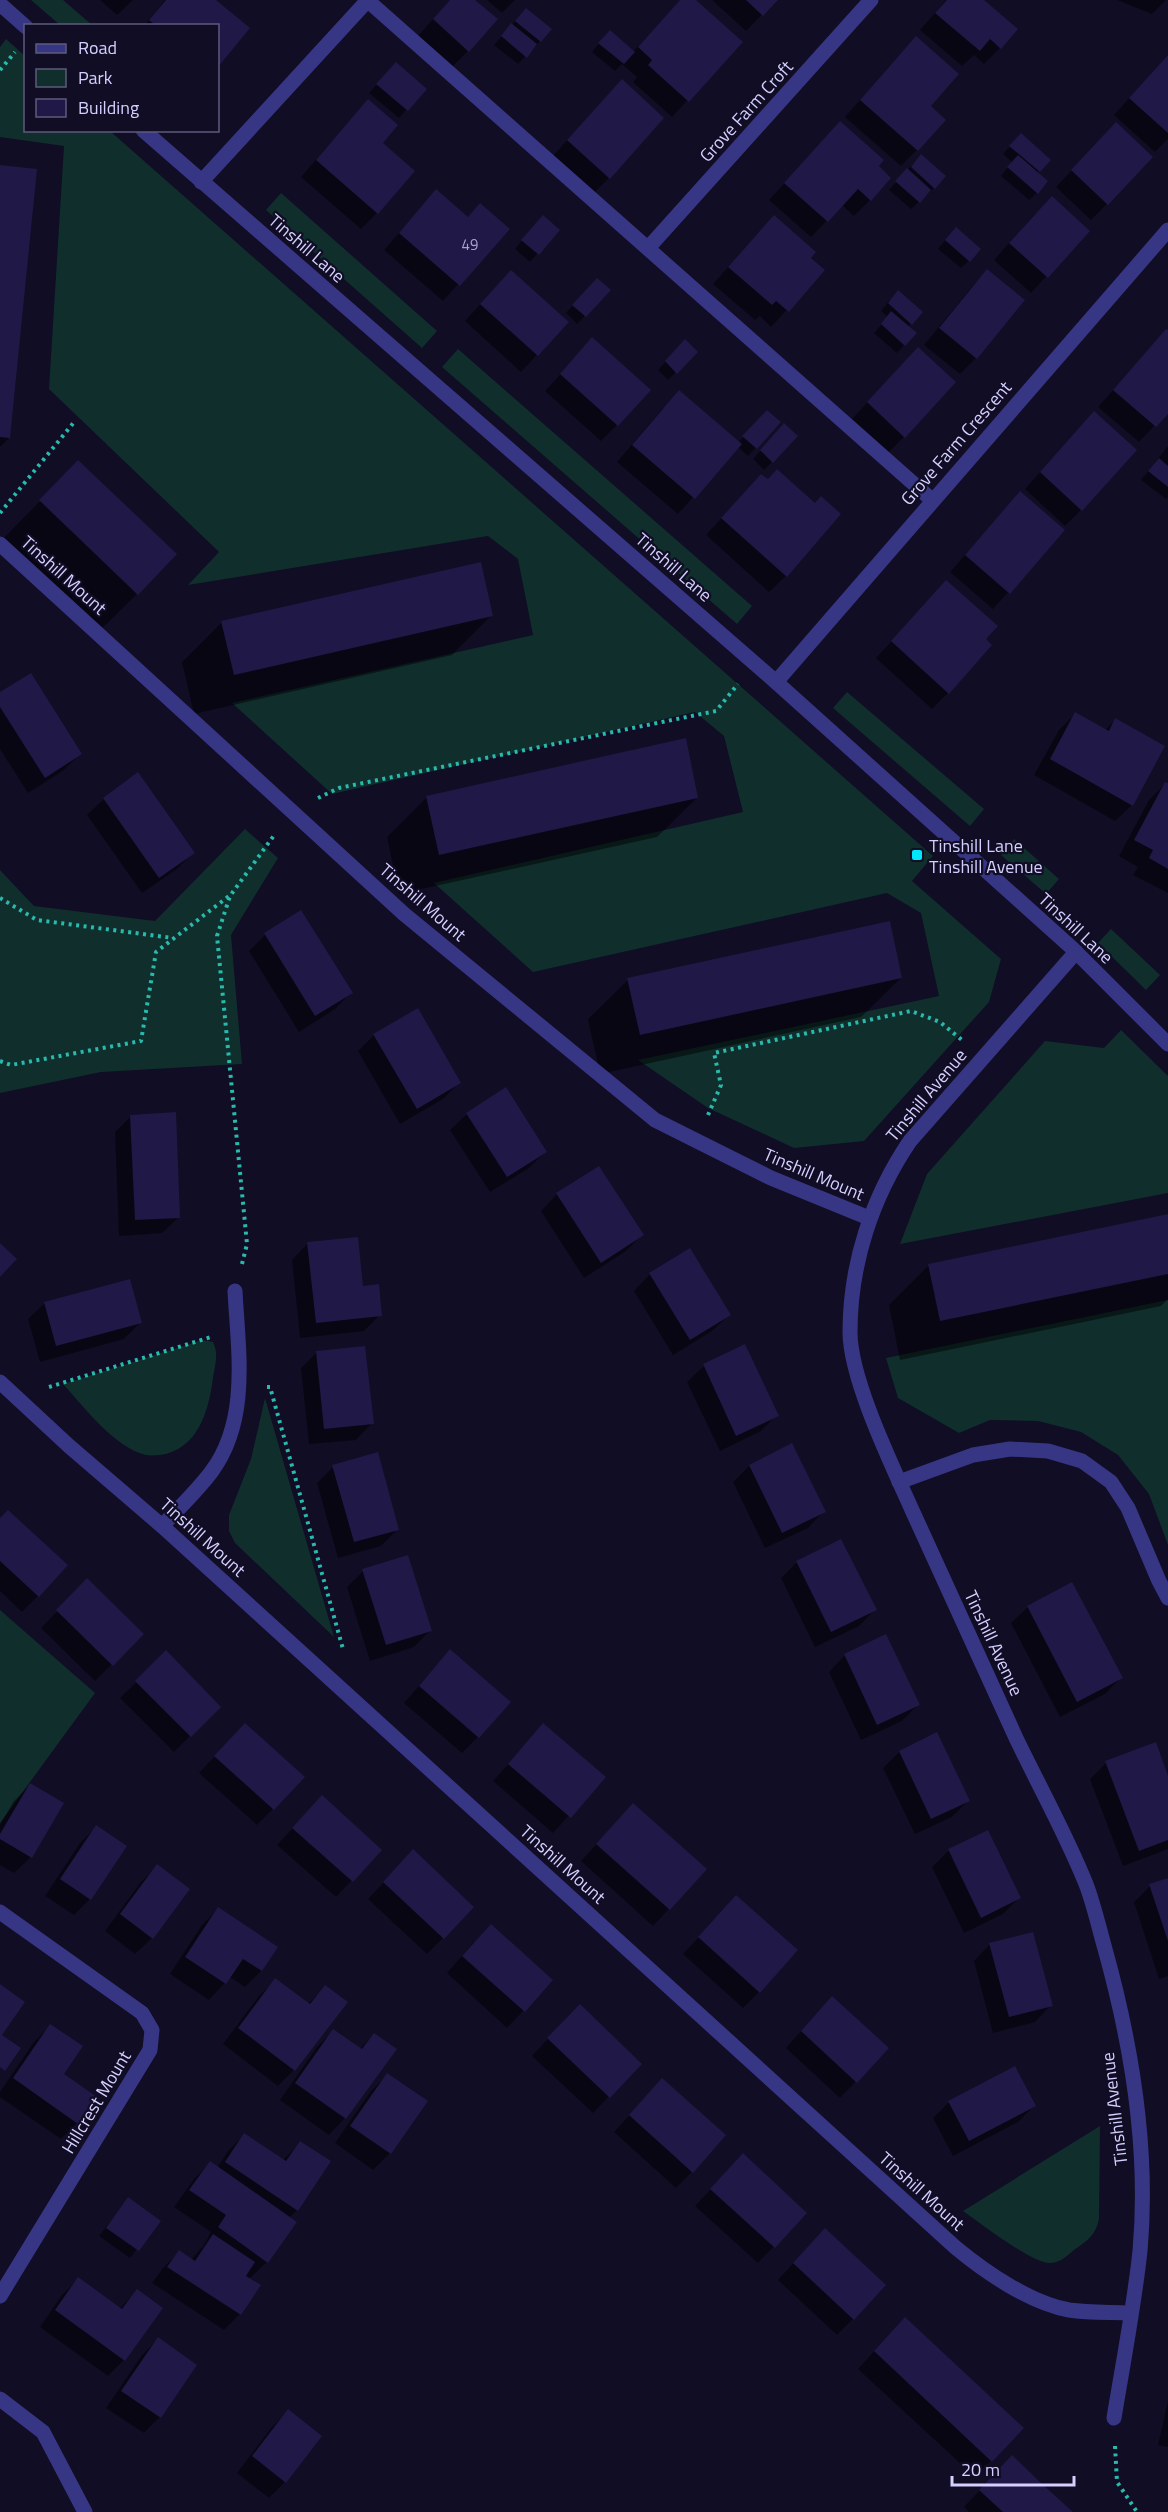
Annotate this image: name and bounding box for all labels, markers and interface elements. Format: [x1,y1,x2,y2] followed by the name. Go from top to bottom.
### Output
[24,24,219,132] legend
[78,34,117,61] text: Road
[693,54,800,168] street label: Grove Farm Croft
[78,64,113,91] text: Park
[78,94,139,121] text: Building
[263,207,351,289] street label: Tinshill Lane
[462,233,478,256] house number: 49
[894,374,1018,511] street label: Grove Farm Crescent
[630,526,718,608] street label: Tinshill Lane
[15,529,113,621] street label: Tinshill Mount
[929,832,1043,880] place label: Tinshill Lane Tinshill Avenue
[910,848,924,862] marker: Tinshill Lane Tinshill Avenue
[374,857,473,948] street label: Tinshill Mount
[1033,886,1119,970] street label: Tinshill Lane
[879,1043,973,1147] street label: Tinshill Avenue
[759,1141,869,1208] street label: Tinshill Mount
[154,1491,252,1583] street label: Tinshill Mount
[958,1586,1030,1700] street label: Tinshill Avenue
[514,1818,612,1910] street label: Tinshill Mount
[55,2045,138,2159] street label: Hillcrest Mount
[1094,2051,1134,2167] street label: Tinshill Avenue
[873,2145,971,2237] street label: Tinshill Mount
[952,2449,1074,2487] scale bar
[961,2456,1000,2483] text: 20 m

